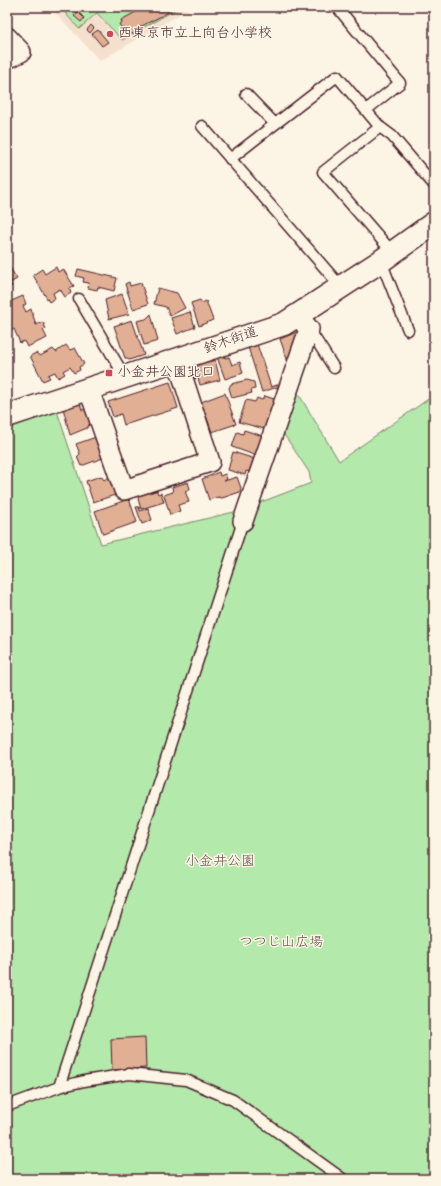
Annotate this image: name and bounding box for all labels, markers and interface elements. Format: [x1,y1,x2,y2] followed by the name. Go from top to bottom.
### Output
[118,24,272,44] place label: 西東京市立上向台小学校
[105,29,115,39] marker: 西東京市立上向台小学校
[201,322,261,360] street label: 鈴木街道
[117,363,215,383] place label: 小金井公園北口
[104,368,114,378] marker: 小金井公園北口
[185,852,255,872] park label: 小金井公園
[239,933,323,953] park label: つつじ山広場

